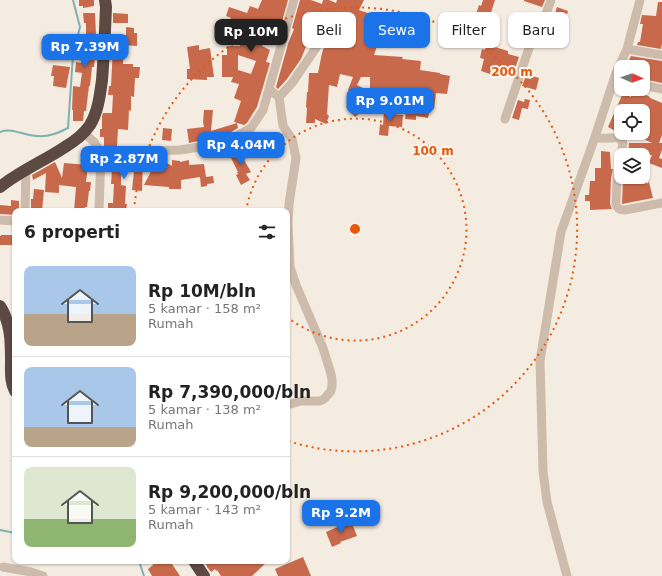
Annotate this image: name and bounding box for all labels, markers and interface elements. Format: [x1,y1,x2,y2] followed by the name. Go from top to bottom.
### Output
[302,12,356,48] chip: Beli
[364,12,430,48] chip: Sewa
[438,12,500,48] chip: Filter
[508,12,569,48] chip: Baru
[218,19,284,53] pin: Rp 10M
[224,24,278,39] text: Rp 10M
[44,34,126,68] pin: Rp 7.39M
[51,39,119,54] text: Rp 7.39M
[614,60,650,96] north arrow
[614,60,650,184] map controls
[491,65,533,79] text: 200 m
[349,88,431,122] pin: Rp 9.01M
[356,93,424,108] text: Rp 9.01M
[614,104,650,140] button: locate
[200,132,282,166] pin: Rp 4.04M
[207,137,275,152] text: Rp 4.04M
[412,144,454,158] text: 100 m
[83,146,165,180] pin: Rp 2.87M
[614,148,650,184] button: layers
[90,151,158,166] text: Rp 2.87M
[256,221,278,243] icon: filters
[24,222,120,242] text: 6 properti
[348,222,362,236] centre of rings
[148,281,256,301] text: Rp 10M/bln
[56,282,104,330] icon: home
[148,301,261,316] text: 5 kamar · 158 m²
[148,316,194,331] text: Rumah
[148,382,311,402] text: Rp 7,390,000/bln
[56,383,104,431] icon: home
[148,402,261,417] text: 5 kamar · 138 m²
[148,417,194,432] text: Rumah
[148,482,311,502] text: Rp 9,200,000/bln
[56,483,104,531] icon: home
[304,500,378,534] pin: Rp 9.2M
[148,502,261,517] text: 5 kamar · 143 m²
[311,505,371,520] text: Rp 9.2M
[148,517,194,532] text: Rumah

